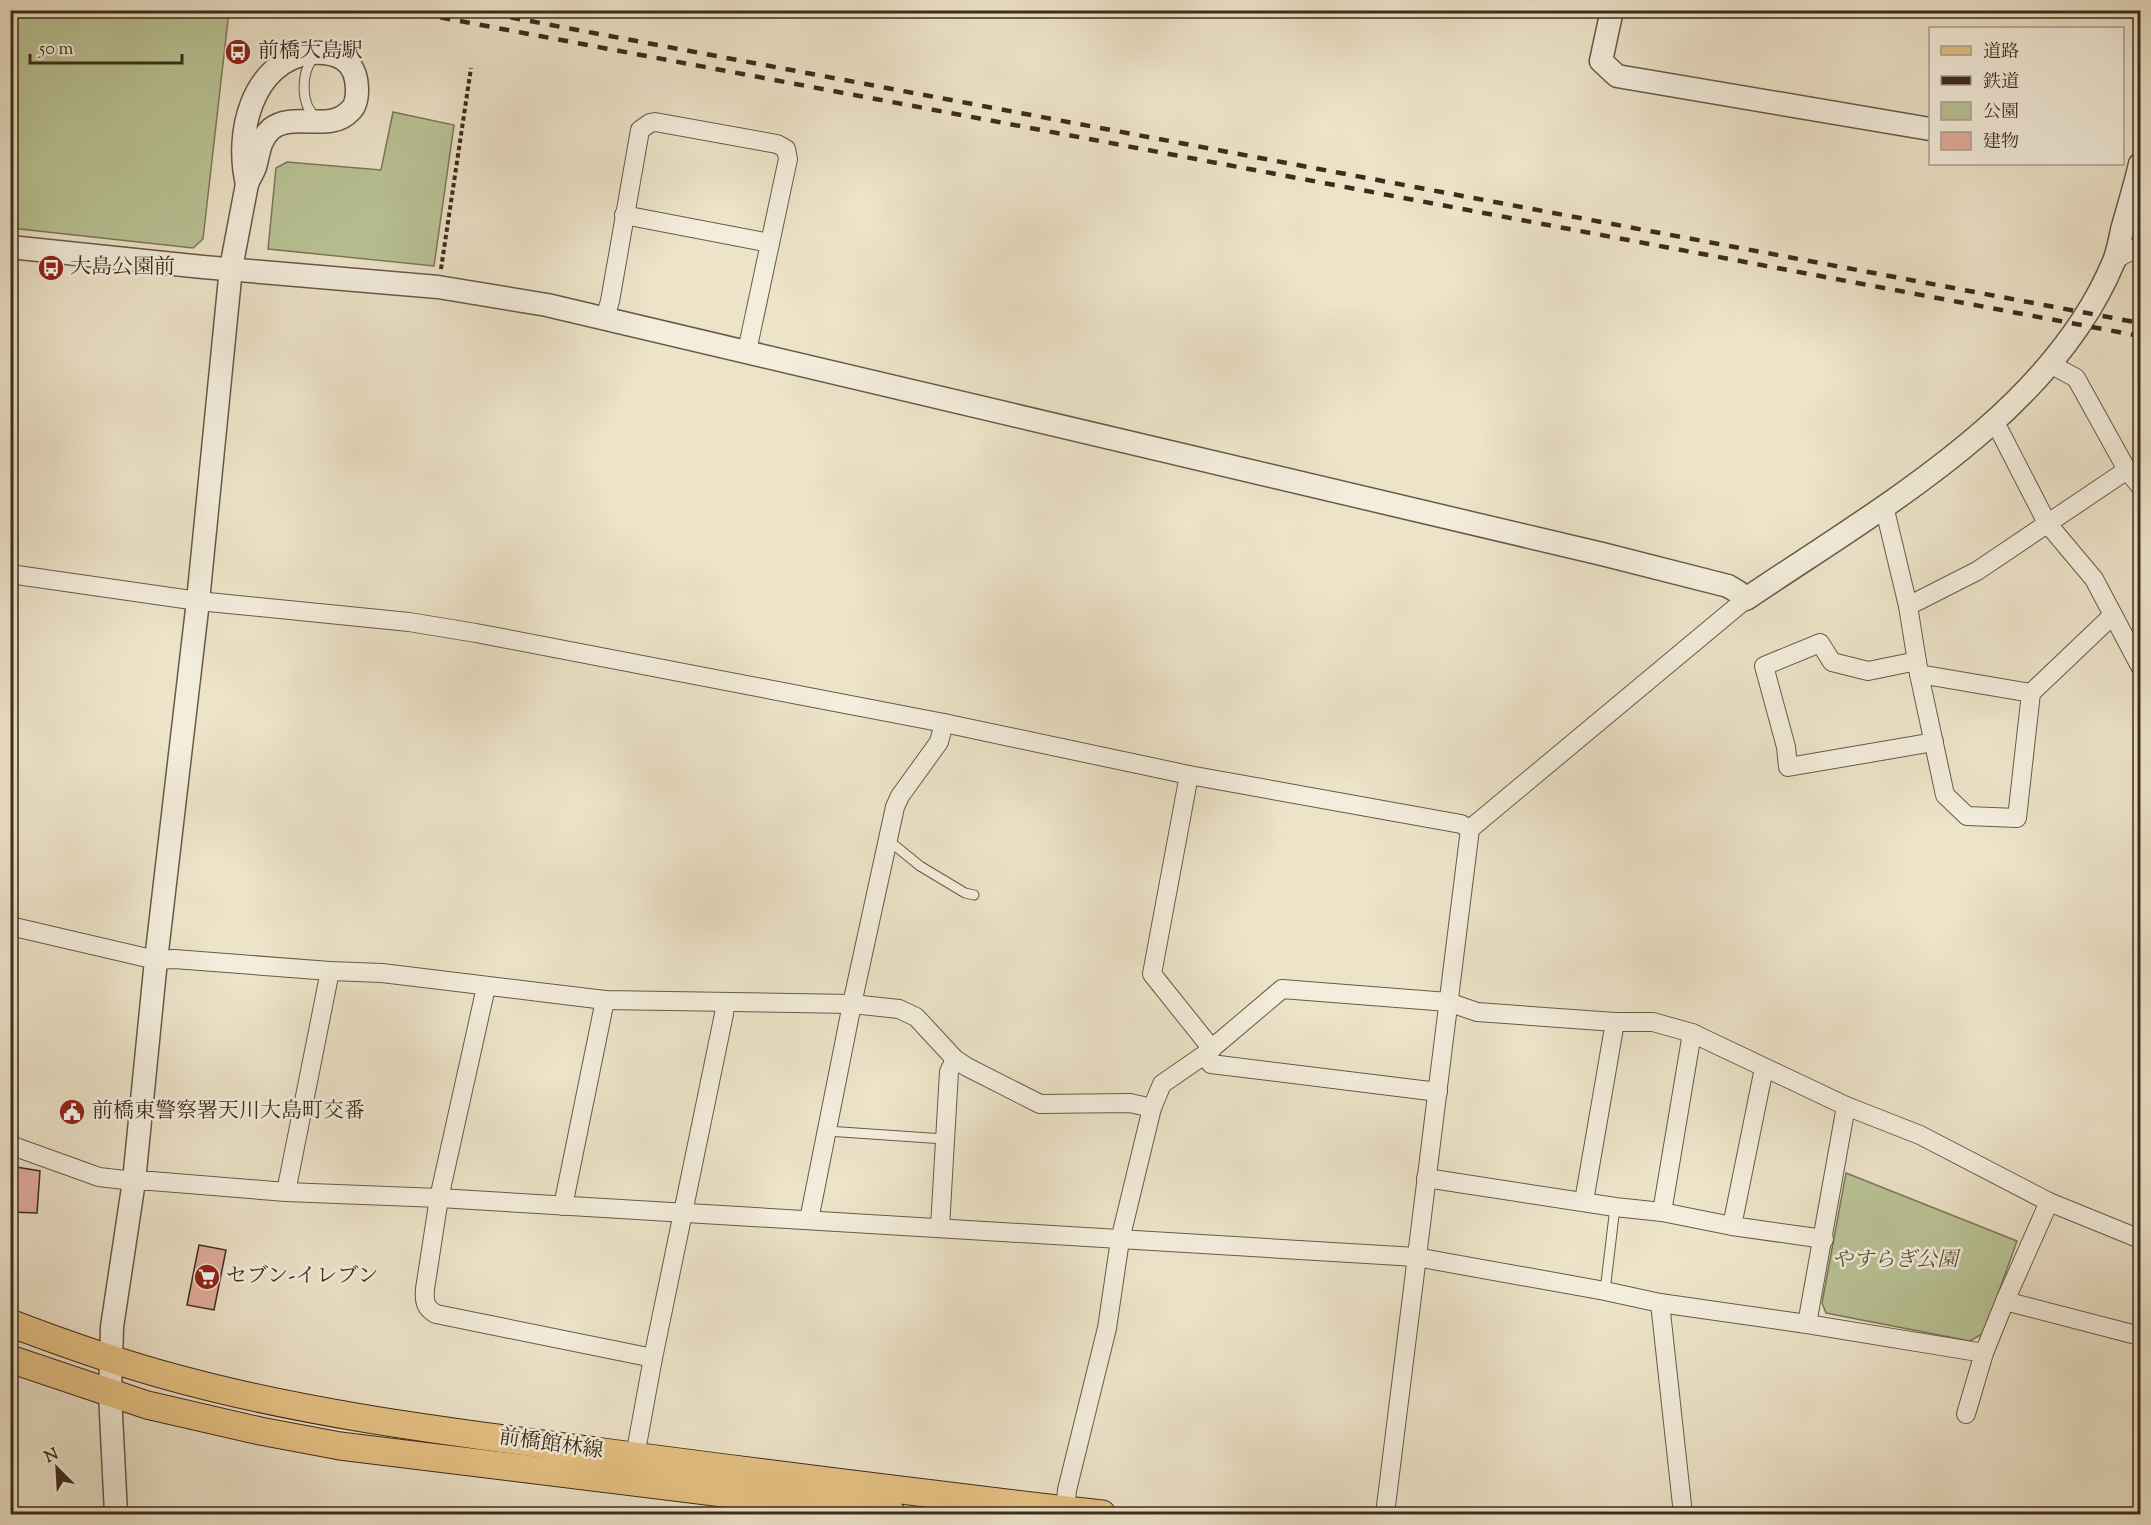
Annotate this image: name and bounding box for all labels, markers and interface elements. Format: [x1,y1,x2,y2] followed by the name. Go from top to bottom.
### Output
[30,27,182,65] scale bar
[1929,27,2124,165] legend
[38,37,74,63] text: 50 m
[223,37,253,67] bus stop icon: 前橋大島駅
[258,37,363,67] place label: 前橋大島駅
[1983,40,2019,66] text: 道路
[1983,70,2019,96] text: 鉄道
[1983,100,2019,126] text: 公園
[1983,130,2019,156] text: 建物
[36,253,66,283] bus stop icon: 大島公園前
[70,253,175,283] place label: 大島公園前
[57,1097,87,1127] public building icon: 前橋東警察署天川大島町交番
[92,1097,365,1127] place label: 前橋東警察署天川大島町交番
[1832,1246,1961,1276] park label: やすらぎ公園
[192,1262,222,1292] supermarket icon: セブン-イレブン
[226,1262,378,1292] place label: セブン-イレブン
[497,1423,605,1467] street label: 前橋館林線
[27,1438,87,1498] north arrow
[41,1443,63,1470] text: N

